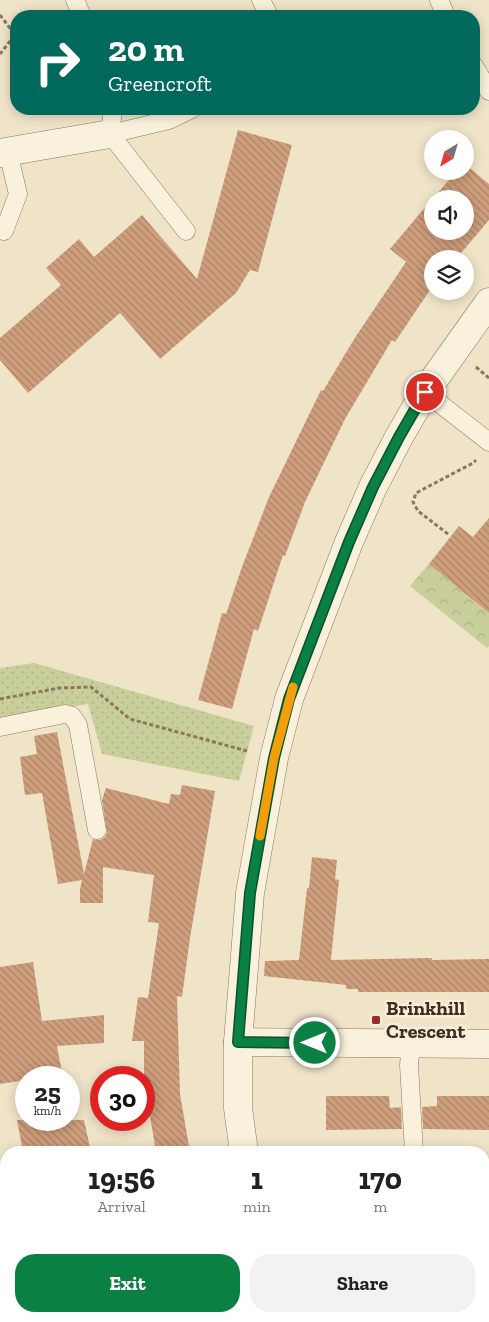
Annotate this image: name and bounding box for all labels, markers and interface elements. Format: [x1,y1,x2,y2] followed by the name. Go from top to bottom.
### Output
[108,28,184,70] text: 20 m
[25,30,90,95] icon: right
[108,70,212,97] text: Greencroft
[424,130,474,180] north arrow
[424,130,474,300] map controls
[424,190,474,240] button: sound
[424,250,474,300] button: layers
[404,371,446,413] pin
[411,378,439,406] icon: arrive
[386,996,466,1043] place label: Brinkhill Crescent
[370,1014,382,1026] marker: Brinkhill Crescent
[288,1016,340,1068] position arrow
[90,1066,155,1131] speed limit sign: 30
[34,1077,61,1107] text: 25
[34,1104,61,1118] text: km/h
[88,1161,155,1197] text: 19:56
[251,1161,263,1197] text: 1
[358,1161,402,1197] text: 170
[97,1197,146,1216] text: Arrival
[243,1197,271,1216] text: min
[373,1197,387,1216] text: m
[15,1254,240,1312] button: Exit
[250,1254,475,1312] button: Share

